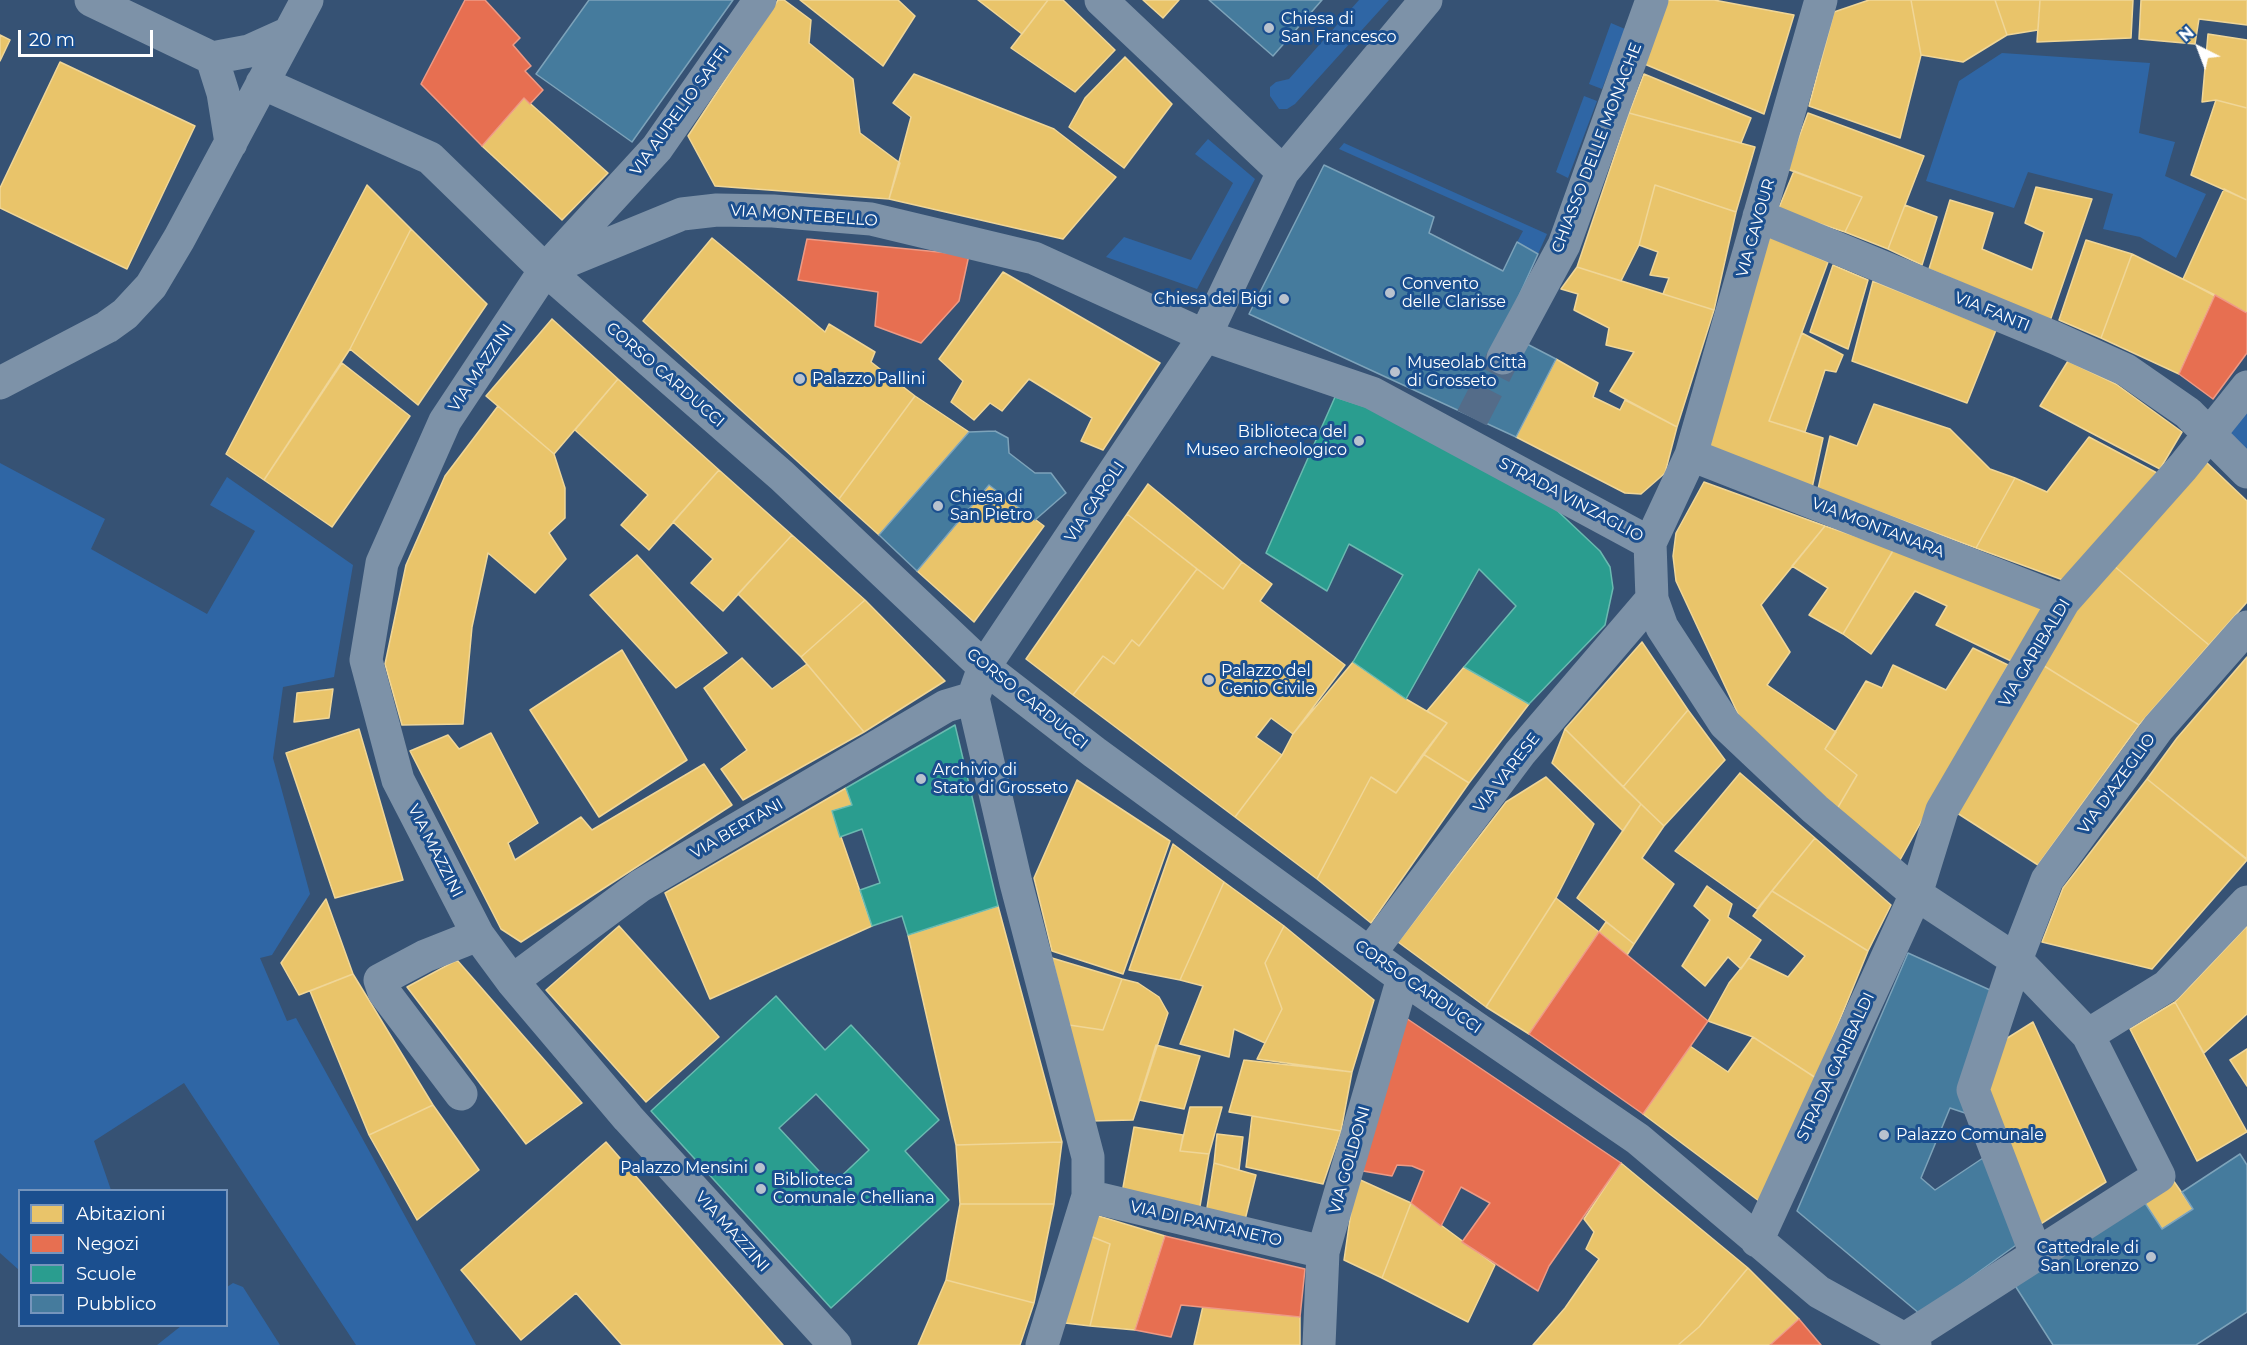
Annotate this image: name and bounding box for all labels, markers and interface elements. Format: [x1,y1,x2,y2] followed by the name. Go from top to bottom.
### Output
[1281,9,1397,47] place label: Chiesa di San Francesco
[21,18,156,56] scale bar
[2169,18,2229,78] north arrow
[1262,21,1276,35] marker: Chiesa di San Francesco
[2175,23,2198,46] text: N
[29,29,75,51] text: 20 m
[1548,40,1646,256] street label: CHIASSO DELLE MONACHE
[626,42,734,180] street label: VIA AURELIO SAFFI
[1733,176,1779,280] street label: VIA CAVOUR
[730,201,878,231] street label: VIA MONTEBELLO
[1402,274,1506,312] place label: Convento delle Clarisse
[1383,286,1397,300] marker: Convento delle Clarisse
[1952,288,2032,336] street label: VIA FANTI
[1154,289,1272,309] place label: Chiesa dei Bigi
[1277,292,1291,306] marker: Chiesa dei Bigi
[602,318,728,432] street label: CORSO CARDUCCI
[445,320,517,416] street label: VIA MAZZINI
[1407,353,1527,391] place label: Museolab Città di Grosseto
[1388,365,1402,379] marker: Museolab Città di Grosseto
[812,369,926,389] place label: Palazzo Pallini
[793,372,807,386] marker: Palazzo Pallini
[1186,422,1347,460] place label: Biblioteca del Museo archeologico
[1352,434,1366,448] marker: Biblioteca del Museo archeologico
[1495,454,1647,546] street label: STRADA VINZAGLIO
[1061,458,1129,546] street label: VIA CAROLI
[950,487,1032,525] place label: Chiesa di San Pietro
[1809,494,1947,562] street label: VIA MONTANARA
[931,499,945,513] marker: Chiesa di San Pietro
[1995,596,2075,710] street label: VIA GARIBALDI
[963,644,1091,754] street label: CORSO CARDUCCI
[1221,661,1315,699] place label: Palazzo del Genio Civile
[1202,673,1216,687] marker: Palazzo del Genio Civile
[1470,729,1544,817] street label: VIA VARESE
[2074,730,2160,838] street label: VIA D'AZEGLIO
[933,760,1068,798] place label: Archivio di Stato di Grosseto
[914,772,928,786] marker: Archivio di Stato di Grosseto
[687,795,787,863] street label: VIA BERTANI
[403,801,467,901] street label: VIA MAZZINI
[1351,936,1485,1038] street label: CORSO CARDUCCI
[1793,990,1879,1144] street label: STRADA GARIBALDI
[1325,1104,1375,1216] street label: VIA GOLDONI
[1896,1125,2044,1145] place label: Palazzo Comunale
[1877,1128,1891,1142] marker: Palazzo Comunale
[620,1158,748,1178] place label: Palazzo Mensini
[753,1161,767,1175] marker: Palazzo Mensini
[773,1170,935,1208] place label: Biblioteca Comunale Chelliana
[754,1182,768,1196] marker: Biblioteca Comunale Chelliana
[691,1188,773,1276] street label: VIA MAZZINI
[18,1189,228,1327] legend
[1128,1197,1284,1251] street label: VIA DI PANTANETO
[76,1203,166,1225] text: Abitazioni
[76,1233,139,1255] text: Negozi
[2037,1238,2139,1276] place label: Cattedrale di San Lorenzo
[2144,1250,2158,1264] marker: Cattedrale di San Lorenzo
[76,1263,136,1285] text: Scuole
[76,1293,156,1315] text: Pubblico

